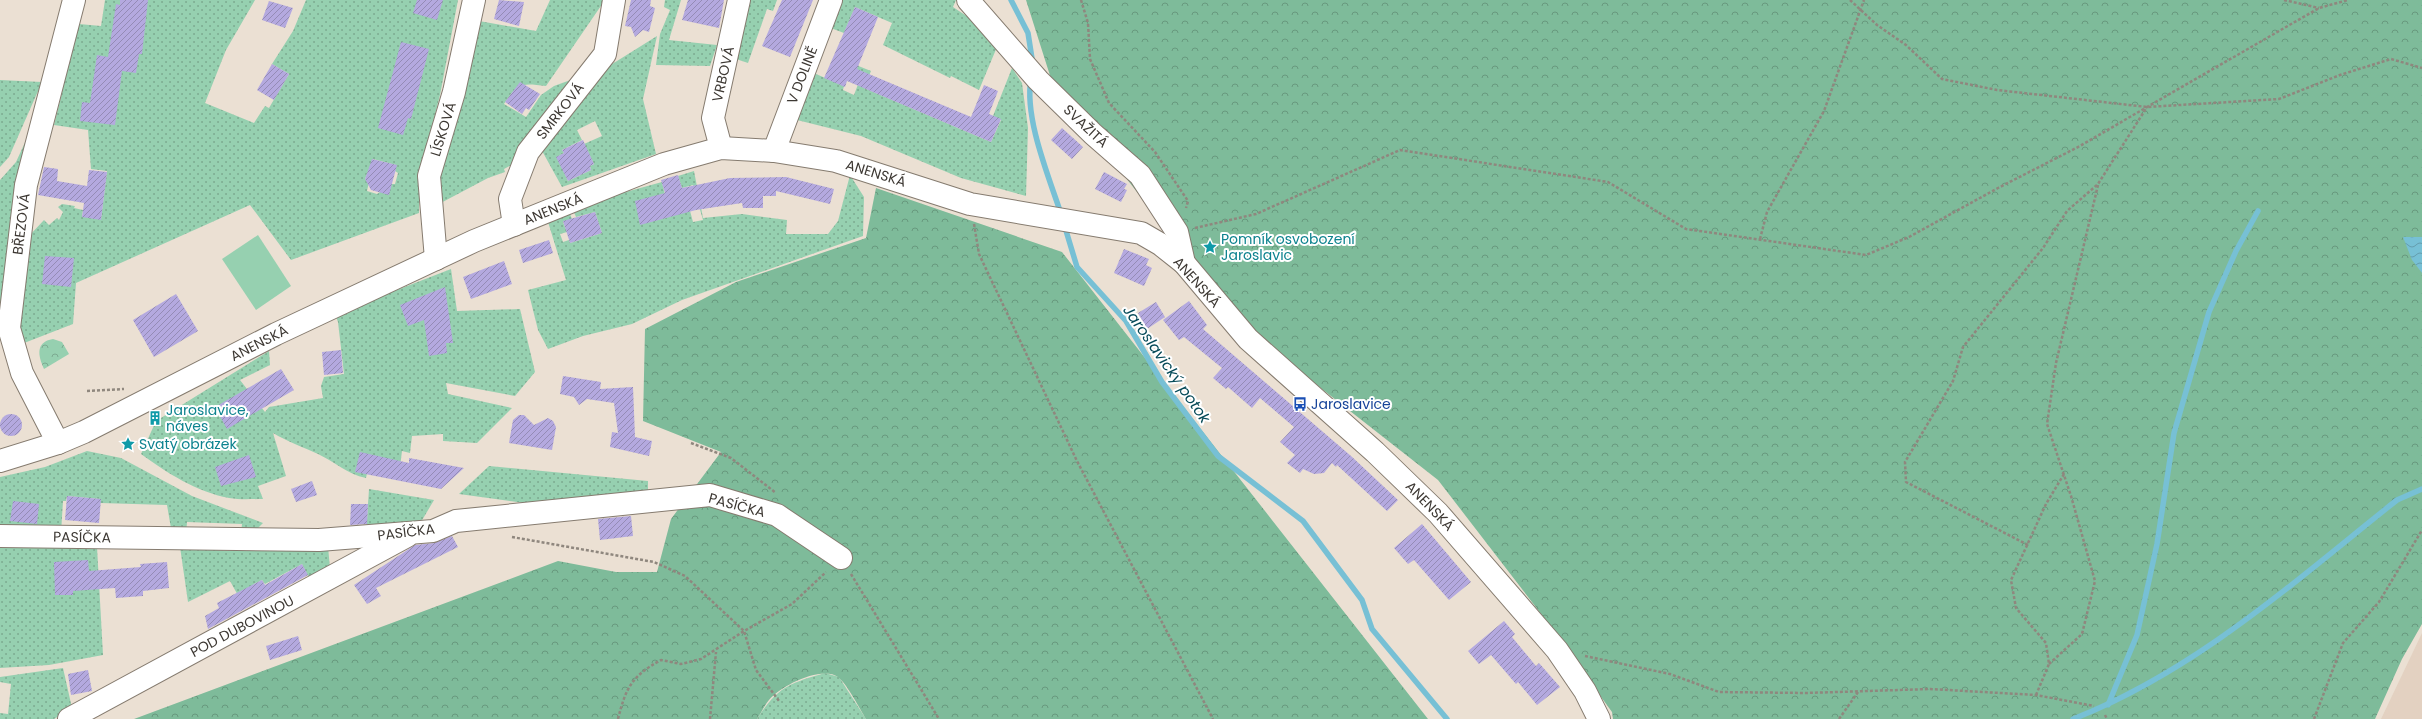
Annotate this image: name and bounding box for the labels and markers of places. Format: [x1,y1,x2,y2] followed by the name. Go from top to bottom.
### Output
[1221,229,1355,265] place label: Pomník osvobození Jaroslavic
[1202,239,1218,255] place icon: Pomník osvobození Jaroslavic
[1311,394,1391,414] place label: Jaroslavice
[1292,396,1308,412] bus stop icon: Jaroslavice
[166,400,249,436] place label: Jaroslavice, náves
[147,410,163,426] building icon: Jaroslavice, náves
[139,434,237,454] place label: Svatý obrázek
[120,436,136,452] place icon: Svatý obrázek

